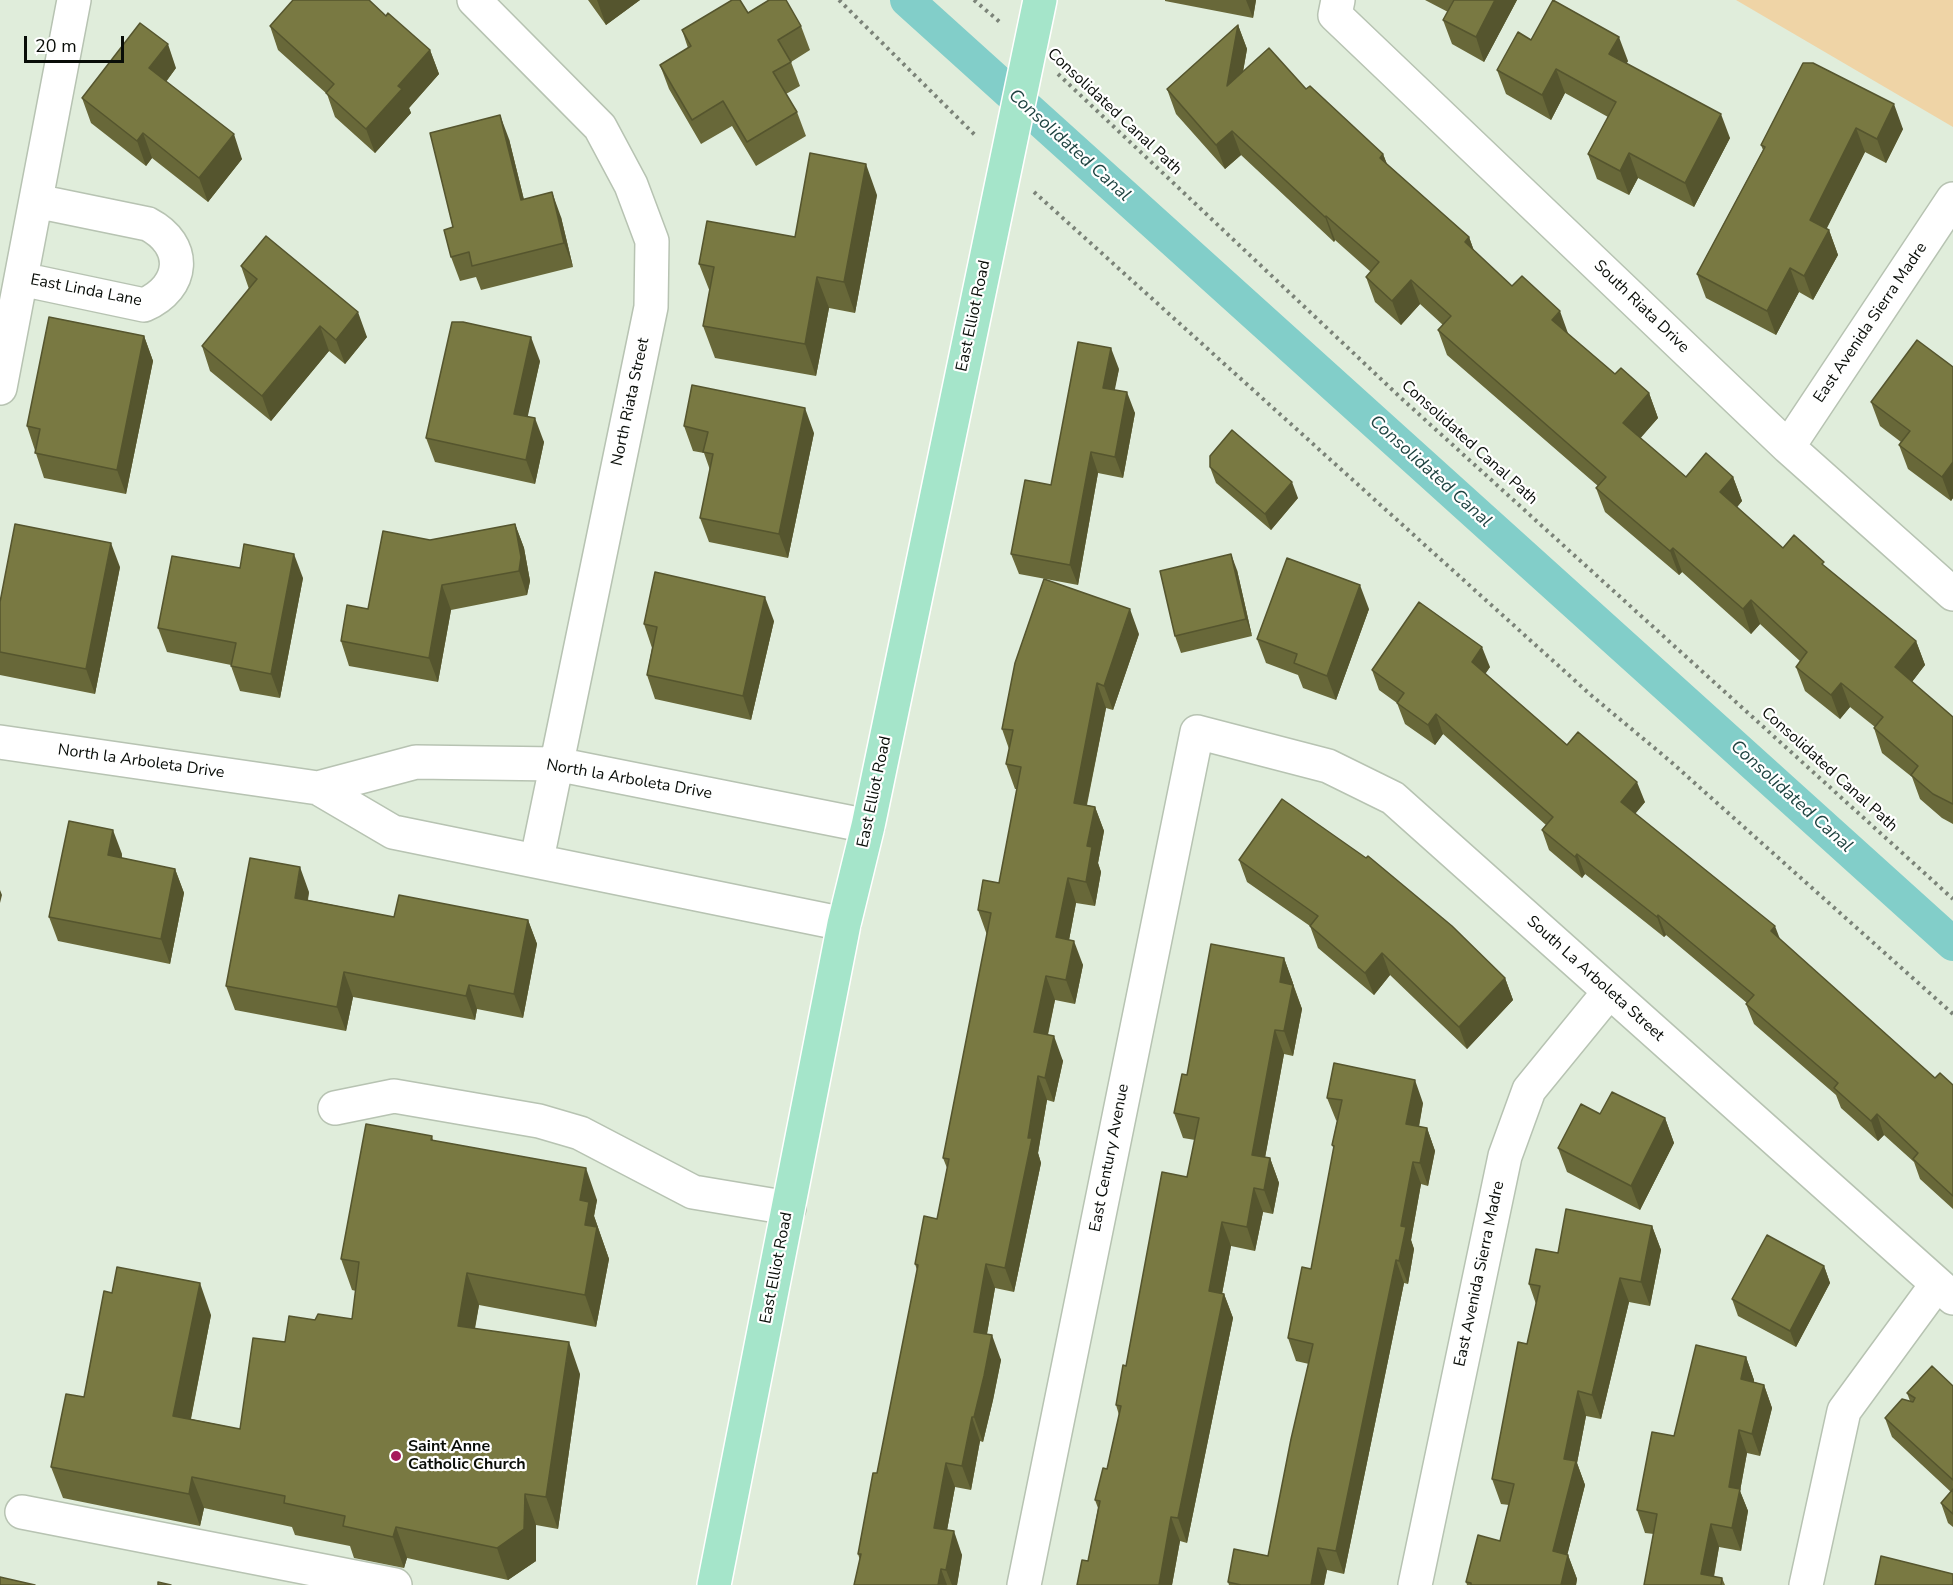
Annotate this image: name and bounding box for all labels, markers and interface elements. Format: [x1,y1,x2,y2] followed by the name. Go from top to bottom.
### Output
[27,24,128,62] scale bar
[35,34,77,58] text: 20 m
[1043,45,1185,179] street label: Consolidated Canal Path
[1003,85,1135,207] water label: Consolidated Canal
[1810,239,1932,407] street label: East Avenida Sierra Madre
[1589,256,1693,358] street label: South Riata Drive
[953,259,995,373] street label: East Elliot Road
[29,271,143,311] street label: East Linda Lane
[608,336,654,468] street label: North Riata Street
[1397,377,1541,509] street label: Consolidated Canal Path
[1364,411,1496,533] water label: Consolidated Canal
[1757,704,1901,836] street label: Consolidated Canal Path
[854,735,896,849] street label: East Elliot Road
[1725,736,1857,858] water label: Consolidated Canal
[57,741,225,783] street label: North la Arboleta Drive
[545,756,713,804] street label: North la Arboleta Drive
[1522,912,1668,1046] street label: South La Arboleta Street
[1086,1082,1134,1234] street label: East Century Avenue
[1451,1179,1509,1369] street label: East Avenida Sierra Madre
[757,1211,797,1325] street label: East Elliot Road
[408,1437,526,1475] place label: Saint Anne Catholic Church
[389,1449,403,1463] marker: Saint Anne Catholic Church

